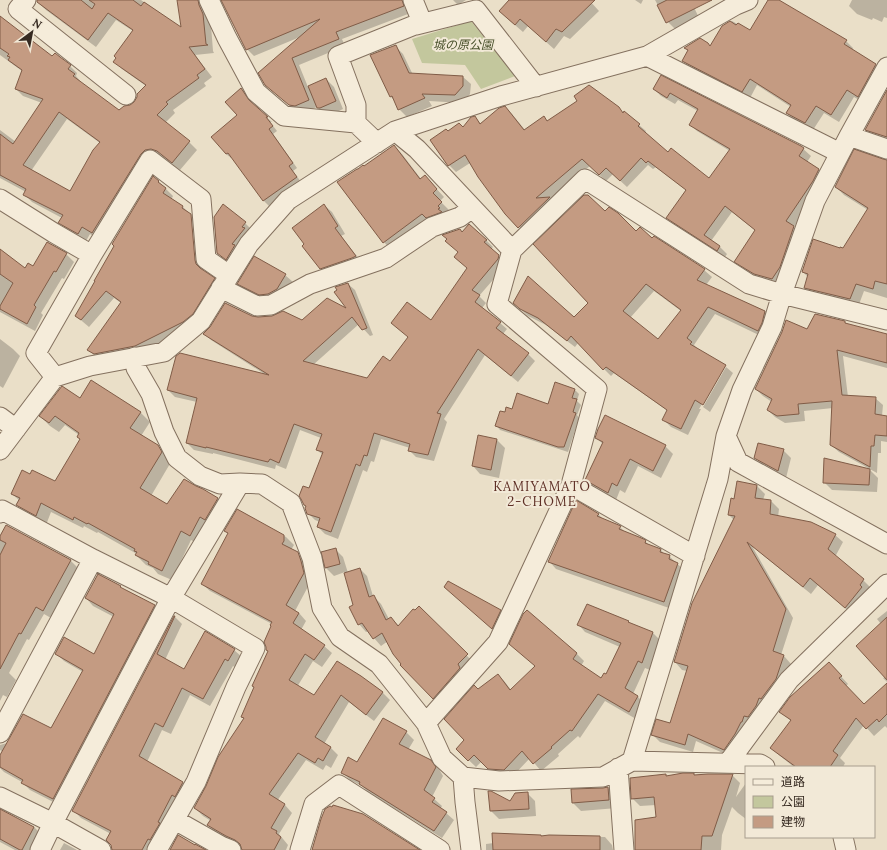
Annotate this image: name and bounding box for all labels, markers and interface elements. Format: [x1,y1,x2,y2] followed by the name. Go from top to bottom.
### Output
[12,12,52,52] north arrow
[30,15,45,32] text: N
[433,37,495,52] park label: 城の原公園
[493,478,591,510] district label: KAMIYAMATO 2-CHOME
[745,766,875,838] legend
[781,774,805,789] text: 道路
[781,794,805,809] text: 公園
[781,814,805,829] text: 建物

